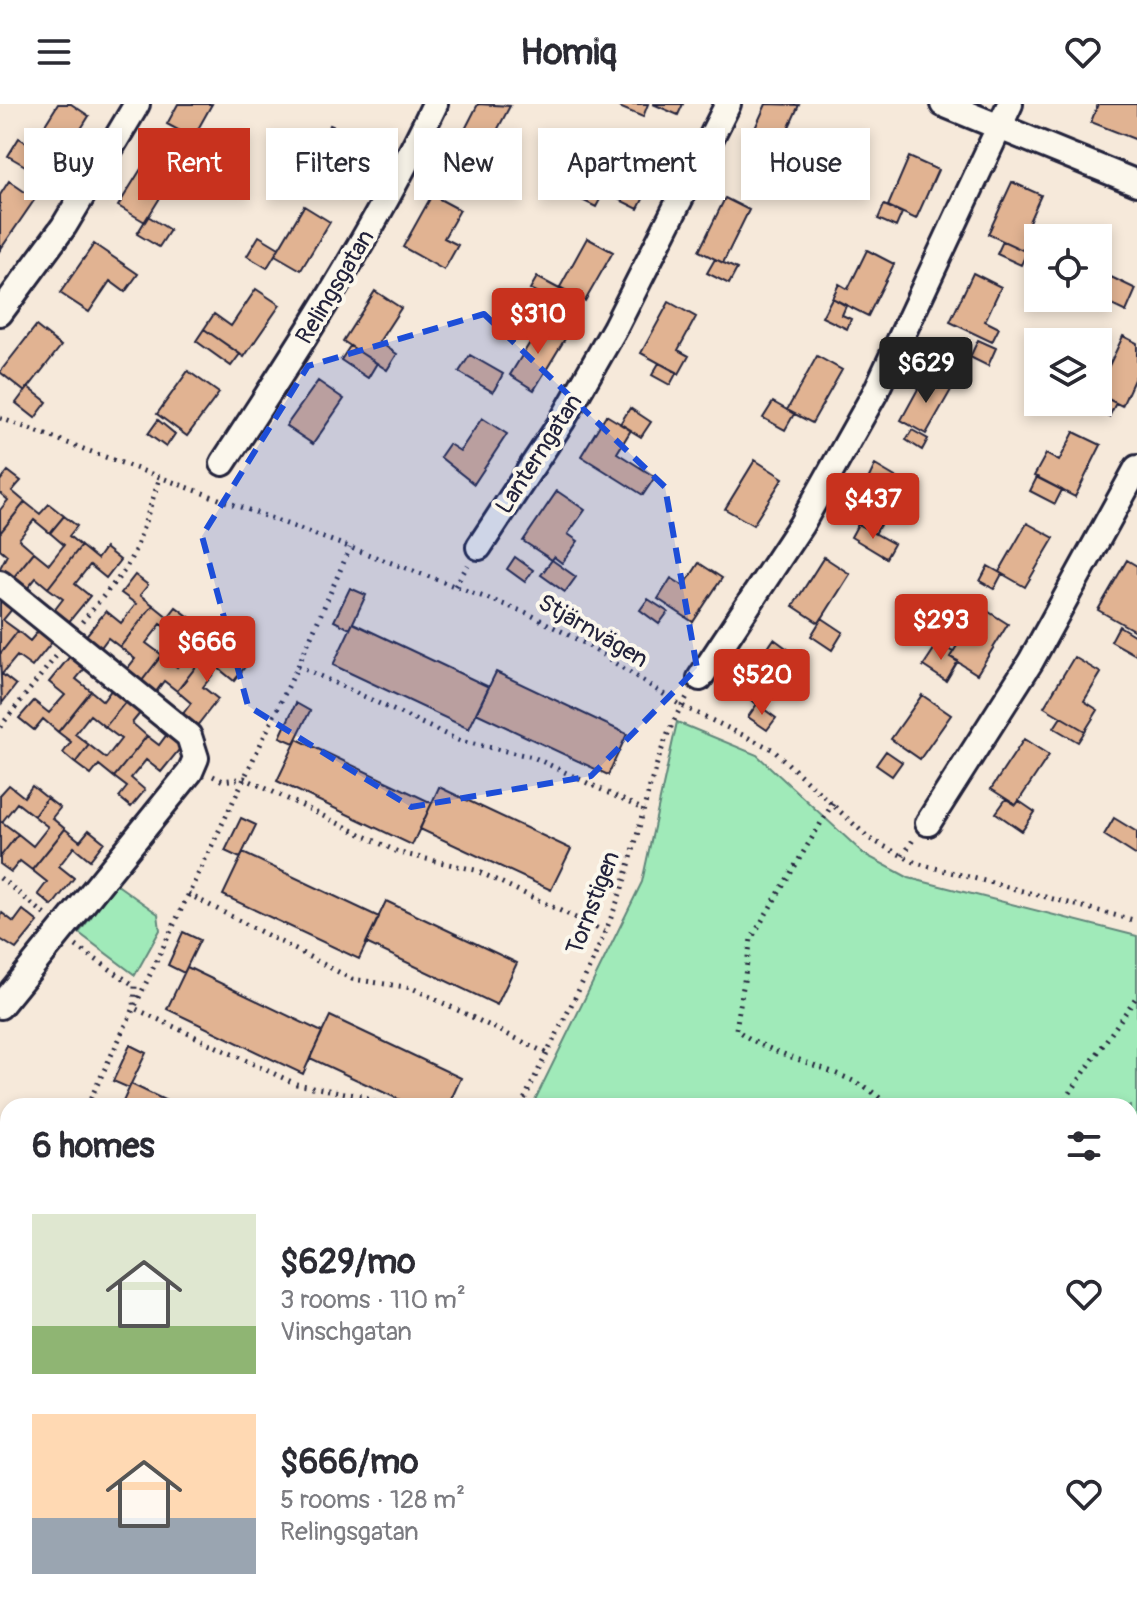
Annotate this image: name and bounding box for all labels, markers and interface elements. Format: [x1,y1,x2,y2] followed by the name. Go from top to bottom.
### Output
[32,30,76,74] icon: menu
[520,30,617,75] text: Homiq
[1061,30,1105,74] icon: heart
[24,128,122,200] chip: Buy
[138,128,250,200] chip: Rent
[266,128,398,200] chip: Filters
[414,128,522,200] chip: New
[538,128,725,200] chip: Apartment
[741,128,870,200] chip: House
[1024,224,1112,416] map controls
[1024,224,1112,312] button: locate
[290,225,380,349] street label: Relingsgatan
[491,288,585,356] pin: $310
[510,298,566,330] text: $310
[1024,328,1112,416] button: layers
[879,337,973,405] pin: $629
[897,347,955,379] text: $629
[489,389,589,519] street label: Lanterngatan
[826,473,920,541] pin: $437
[844,483,902,515] text: $437
[533,588,653,674] street label: Stjärnvägen
[894,594,988,662] pin: $293
[913,604,969,636] text: $293
[160,616,254,684] pin: $666
[177,626,237,658] text: $666
[715,649,809,717] pin: $520
[732,659,792,691] text: $520
[560,847,626,959] street label: Tornstigen
[1062,1124,1106,1168] icon: filters
[32,1125,155,1168] text: 6 homes
[280,1241,415,1284] text: $629/mo
[96,1246,192,1342] icon: home
[1062,1272,1106,1316] icon: heart
[280,1284,466,1316] text: 3 rooms · 110 m²
[280,1316,412,1348] text: Vinschgatan
[280,1441,418,1484] text: $666/mo
[96,1446,192,1542] icon: home
[1062,1472,1106,1516] icon: heart
[280,1484,465,1516] text: 5 rooms · 128 m²
[280,1516,419,1548] text: Relingsgatan

